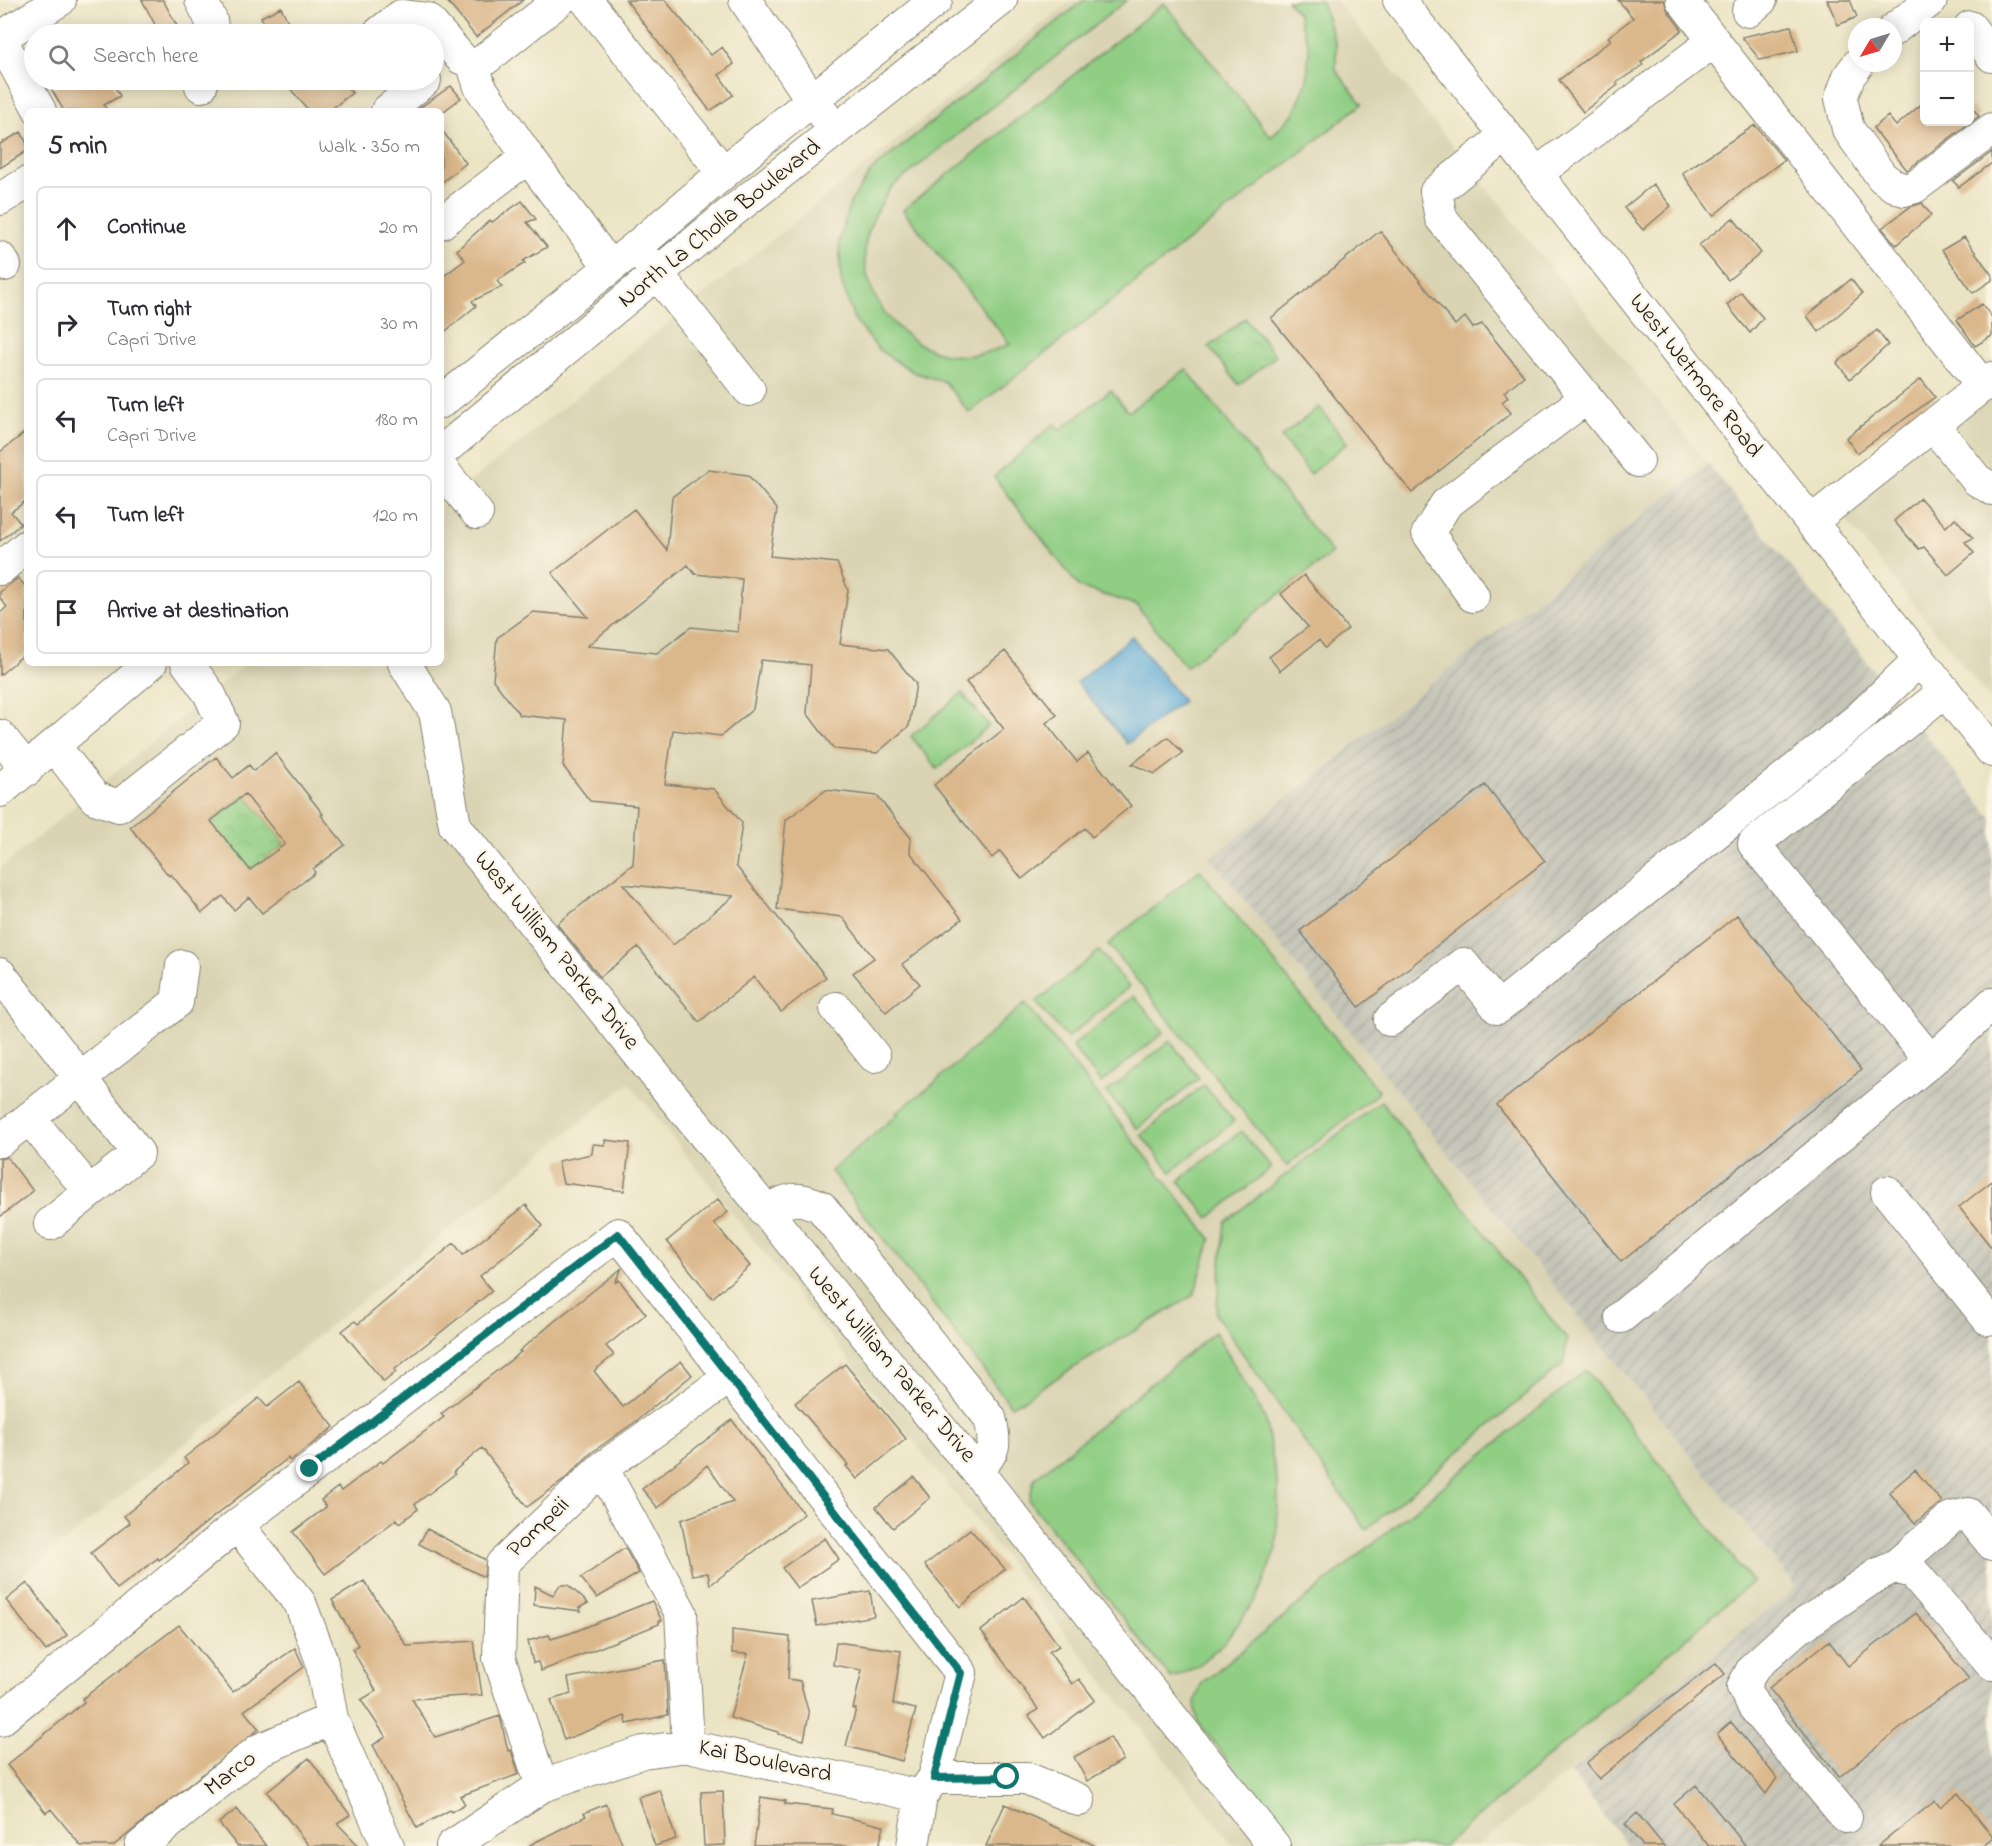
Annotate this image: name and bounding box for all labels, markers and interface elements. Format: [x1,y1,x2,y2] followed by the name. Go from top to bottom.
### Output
[1848,18,1902,72] north arrow
[1920,18,1974,126] map controls
[1920,18,1974,72] button: +
[24,24,444,90] search box
[45,41,78,74] icon: search
[93,41,198,73] text: Search here
[1920,72,1974,126] button: −
[48,128,107,166] text: 5 min
[611,130,830,317] street label: North La Cholla Boulevard
[318,133,420,162] text: Walk · 350 m
[50,212,83,245] icon: ahead
[107,212,186,244] text: Continue
[379,214,418,243] text: 20 m
[1619,286,1771,466] street label: West Wetmore Road
[107,294,192,326] text: Turn right
[50,308,83,341] icon: right
[381,310,418,339] text: 30 m
[107,326,196,355] text: Capri Drive
[107,390,184,422] text: Turn left
[50,404,83,437] icon: left
[375,406,418,435] text: 180 m
[107,422,196,451] text: Capri Drive
[50,500,83,533] icon: left
[107,500,184,532] text: Turn left
[373,502,418,531] text: 120 m
[50,596,83,629] icon: arrive
[107,596,289,628] text: Arrive at destination
[465,844,648,1058] street label: West William Parker Drive
[798,1259,984,1471] street label: West William Parker Drive
[296,1455,322,1481] route end
[500,1489,578,1567] street label: Pompeii
[695,1731,835,1793] street label: Kai Boulevard
[197,1742,265,1806] street label: Marco
[993,1763,1019,1789] route start

